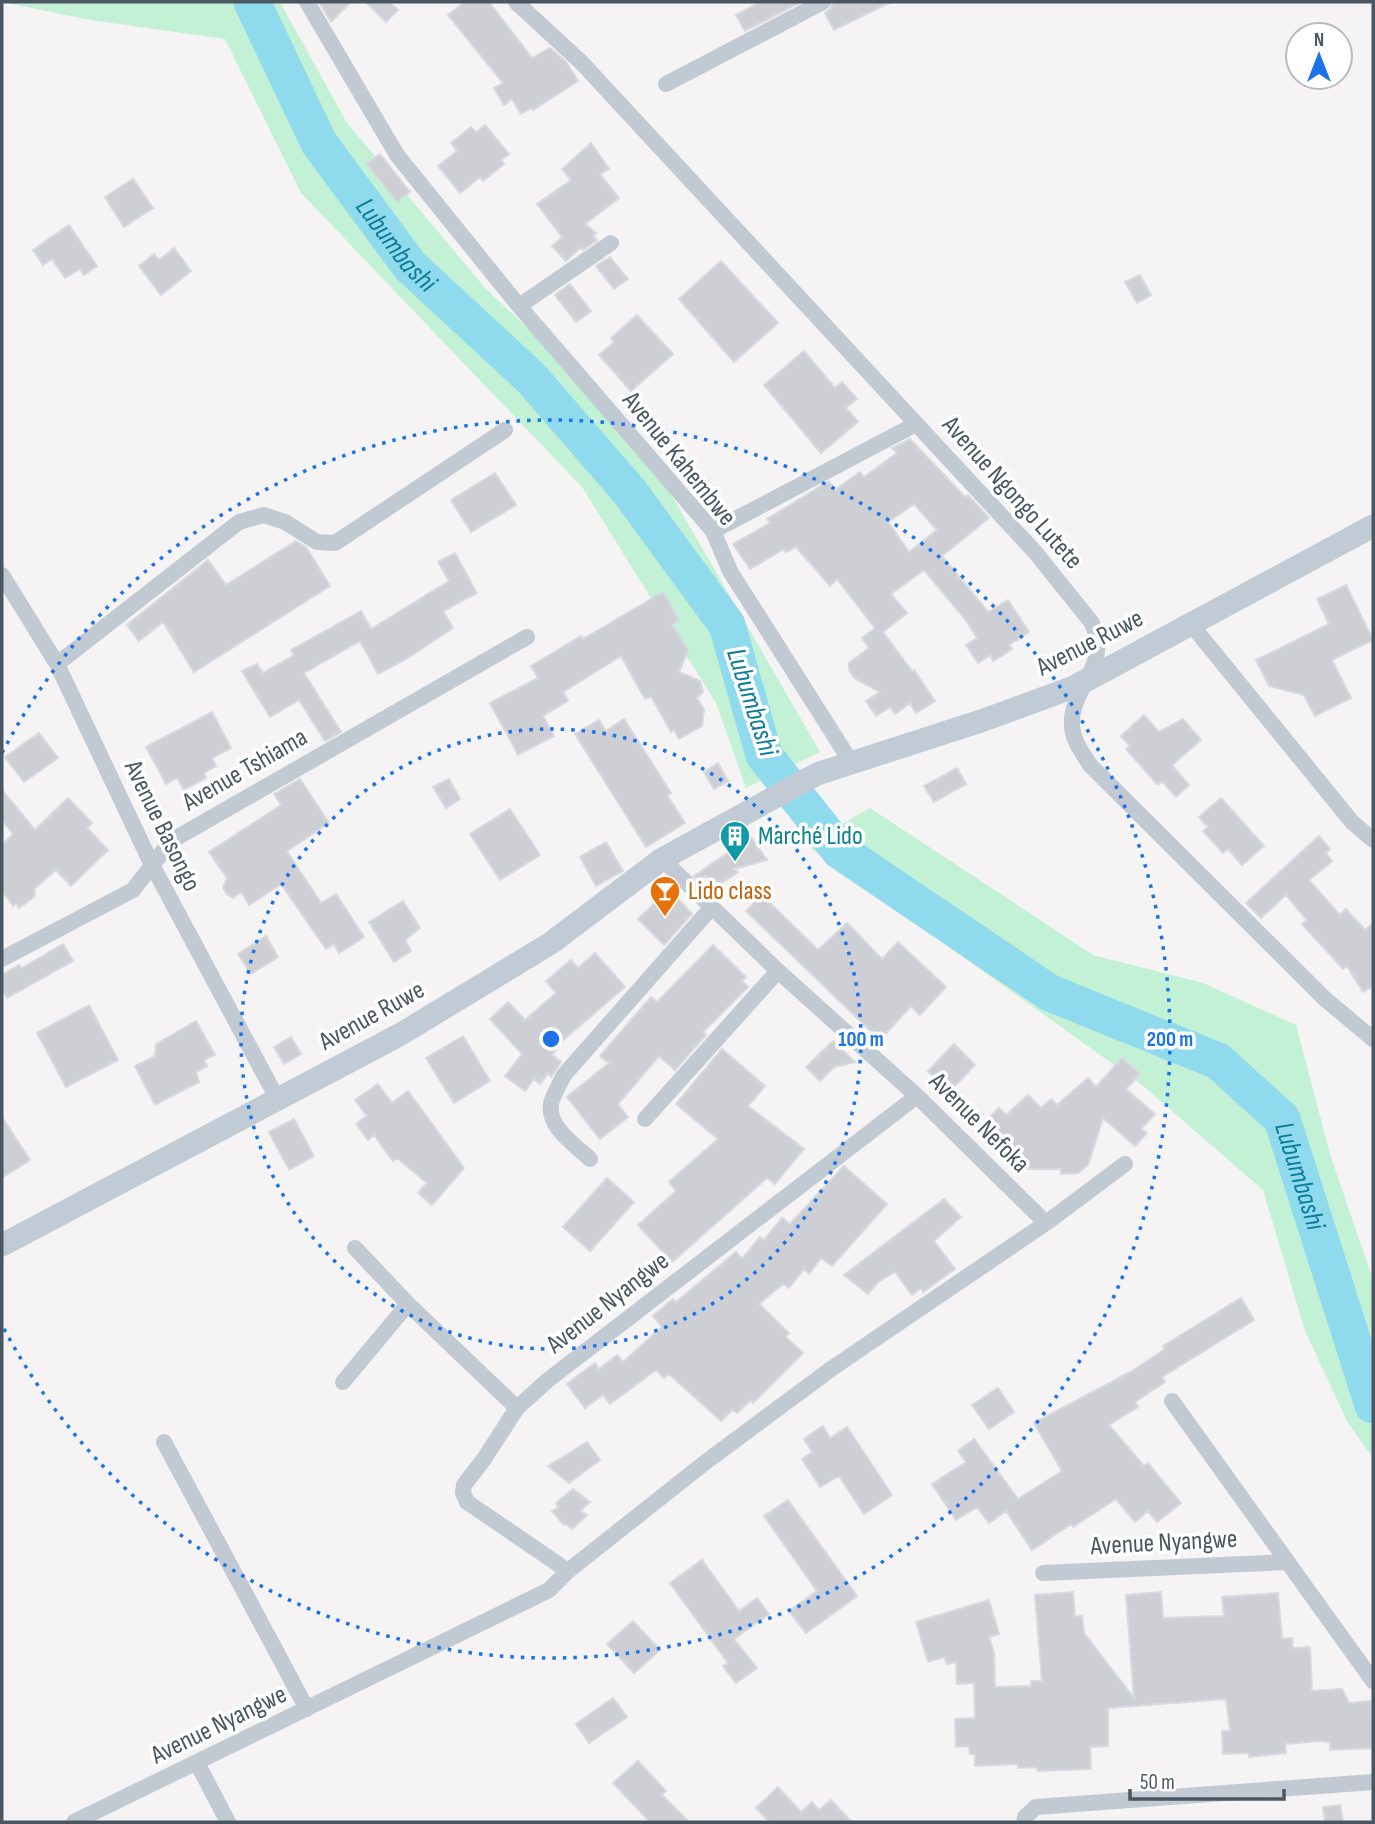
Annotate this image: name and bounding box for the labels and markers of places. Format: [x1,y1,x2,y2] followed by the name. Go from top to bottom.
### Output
[718,819,752,863] building icon: Marché Lido
[758,821,863,852] place label: Marché Lido
[648,874,682,918] bar icon: Lido class
[688,876,772,907] place label: Lido class
[539,1027,563,1051] centre of rings

